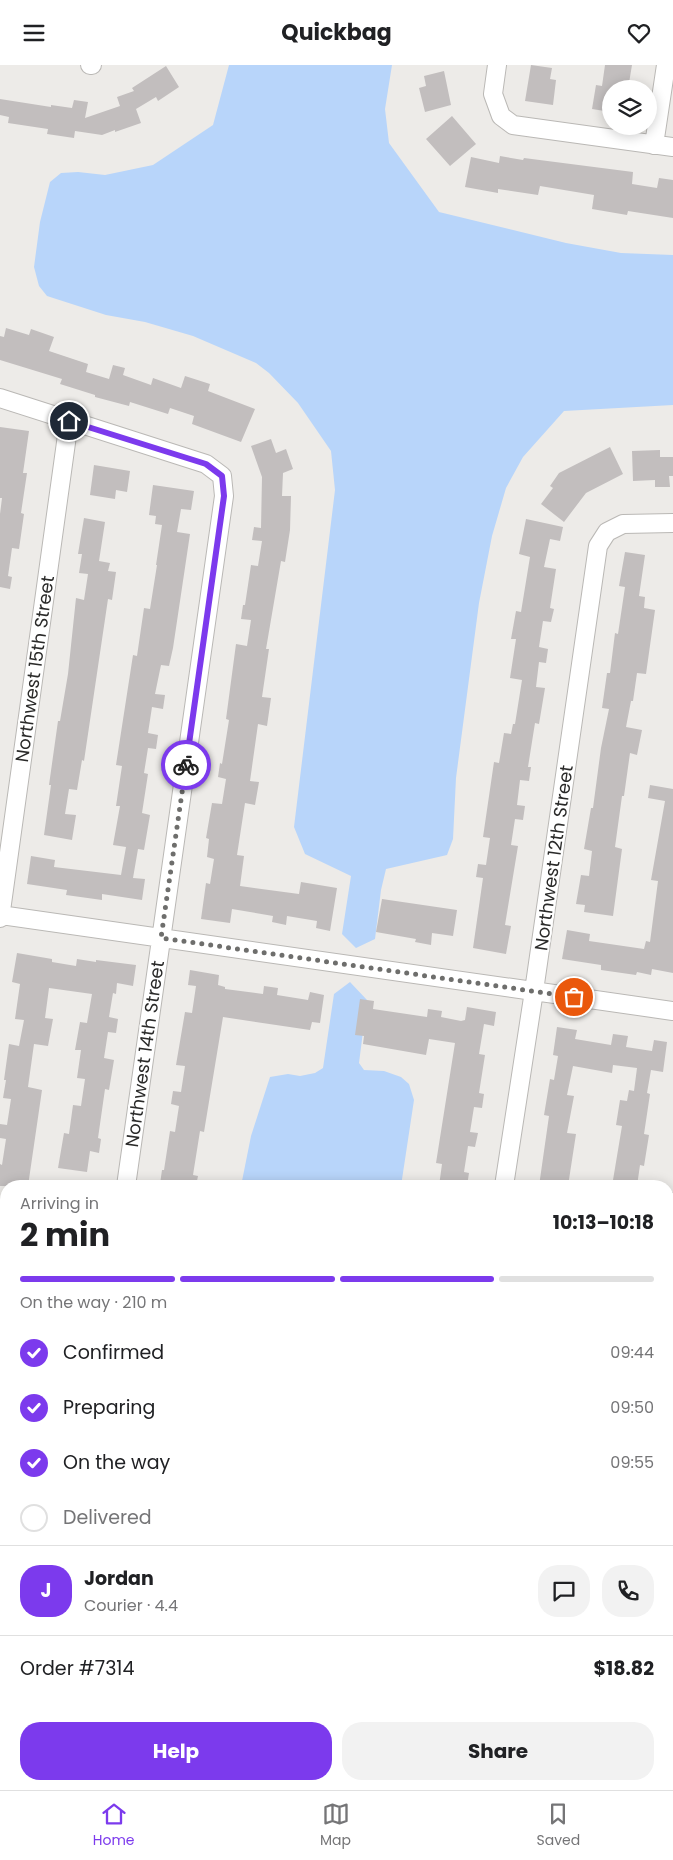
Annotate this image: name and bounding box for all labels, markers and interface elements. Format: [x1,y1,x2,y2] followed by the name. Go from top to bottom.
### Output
[281,17,392,48] text: Quickbag
[20,19,48,47] icon: menu
[625,19,653,47] icon: heart
[602,80,657,135] map controls
[602,80,657,135] button: layers
[48,400,90,442] pin
[55,407,83,435] icon: home
[9,574,60,764] street label: Northwest 15th Street
[161,740,211,790] courier
[172,751,200,779] icon: bike
[528,763,579,952] street label: Northwest 12th Street
[119,959,170,1149] street label: Northwest 14th Street
[553,976,595,1018] pin
[560,983,588,1011] icon: bag
[20,1192,99,1215] text: Arriving in
[553,1209,654,1236] text: 10:13–10:18
[20,1212,110,1257] text: 2 min
[20,1291,167,1314] text: On the way · 210 m
[20,1339,48,1367] icon: check
[63,1339,164,1366] text: Confirmed
[610,1341,654,1364] text: 09:44
[20,1394,48,1422] icon: check
[63,1394,155,1421] text: Preparing
[610,1396,654,1419] text: 09:50
[20,1449,48,1477] icon: check
[63,1449,170,1476] text: On the way
[610,1451,654,1474] text: 09:55
[63,1504,152,1531] text: Delivered
[84,1565,154,1592] text: Jordan
[538,1565,590,1617] button: chat
[602,1565,654,1617] button: phone
[41,1577,51,1604] text: J
[84,1594,178,1617] text: Courier · 4.4
[20,1655,134,1682] text: Order #7314
[594,1655,654,1682] text: $18.82
[20,1722,332,1780] button: Help
[342,1722,654,1780] button: Share
[93,1800,135,1851] tab: Home
[320,1800,351,1851] tab: Map
[537,1800,580,1851] tab: Saved

